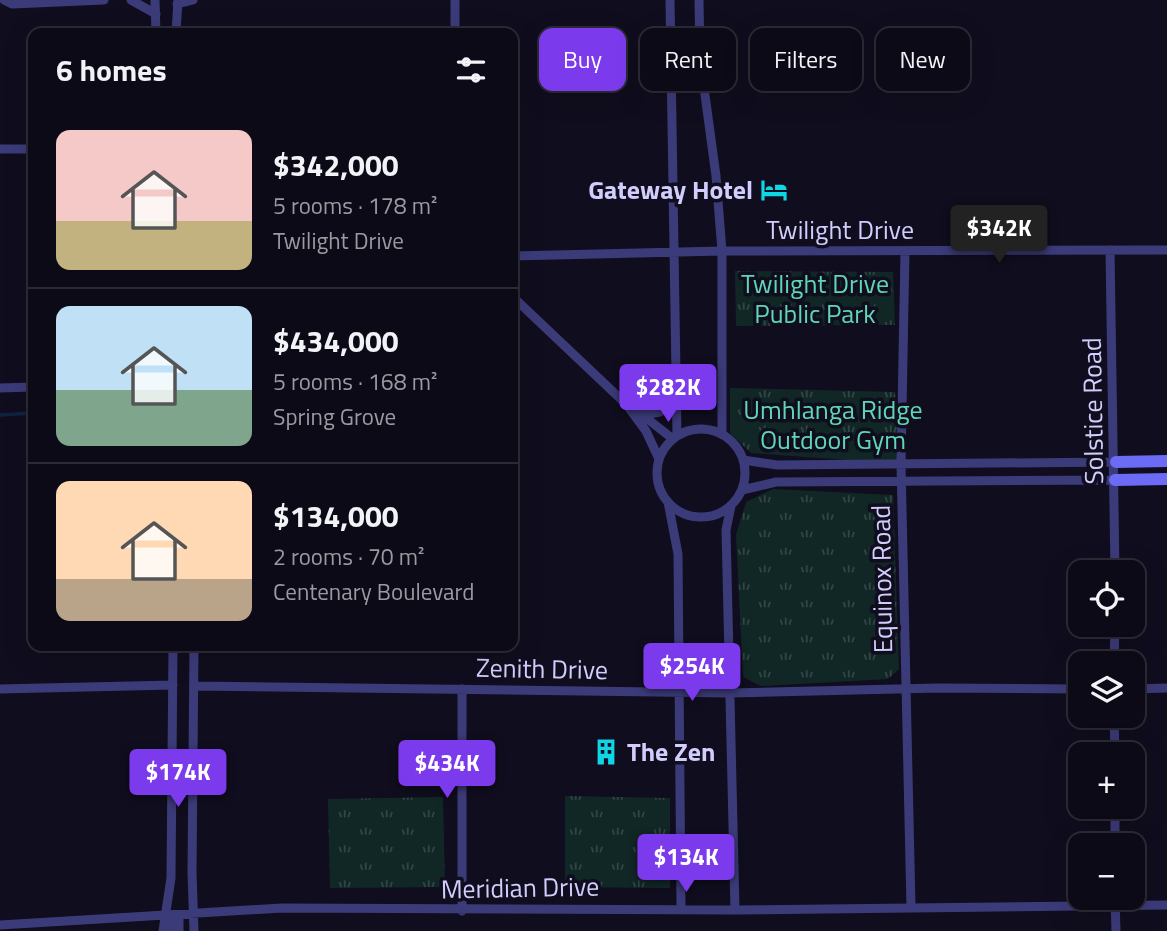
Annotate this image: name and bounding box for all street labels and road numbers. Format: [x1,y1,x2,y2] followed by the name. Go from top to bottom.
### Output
[766,210,914,249] street label: Twilight Drive
[1072,337,1113,485] street label: Solstice Road
[861,504,902,654] street label: Equinox Road
[476,648,608,689] street label: Zenith Drive
[440,867,600,908] street label: Meridian Drive

